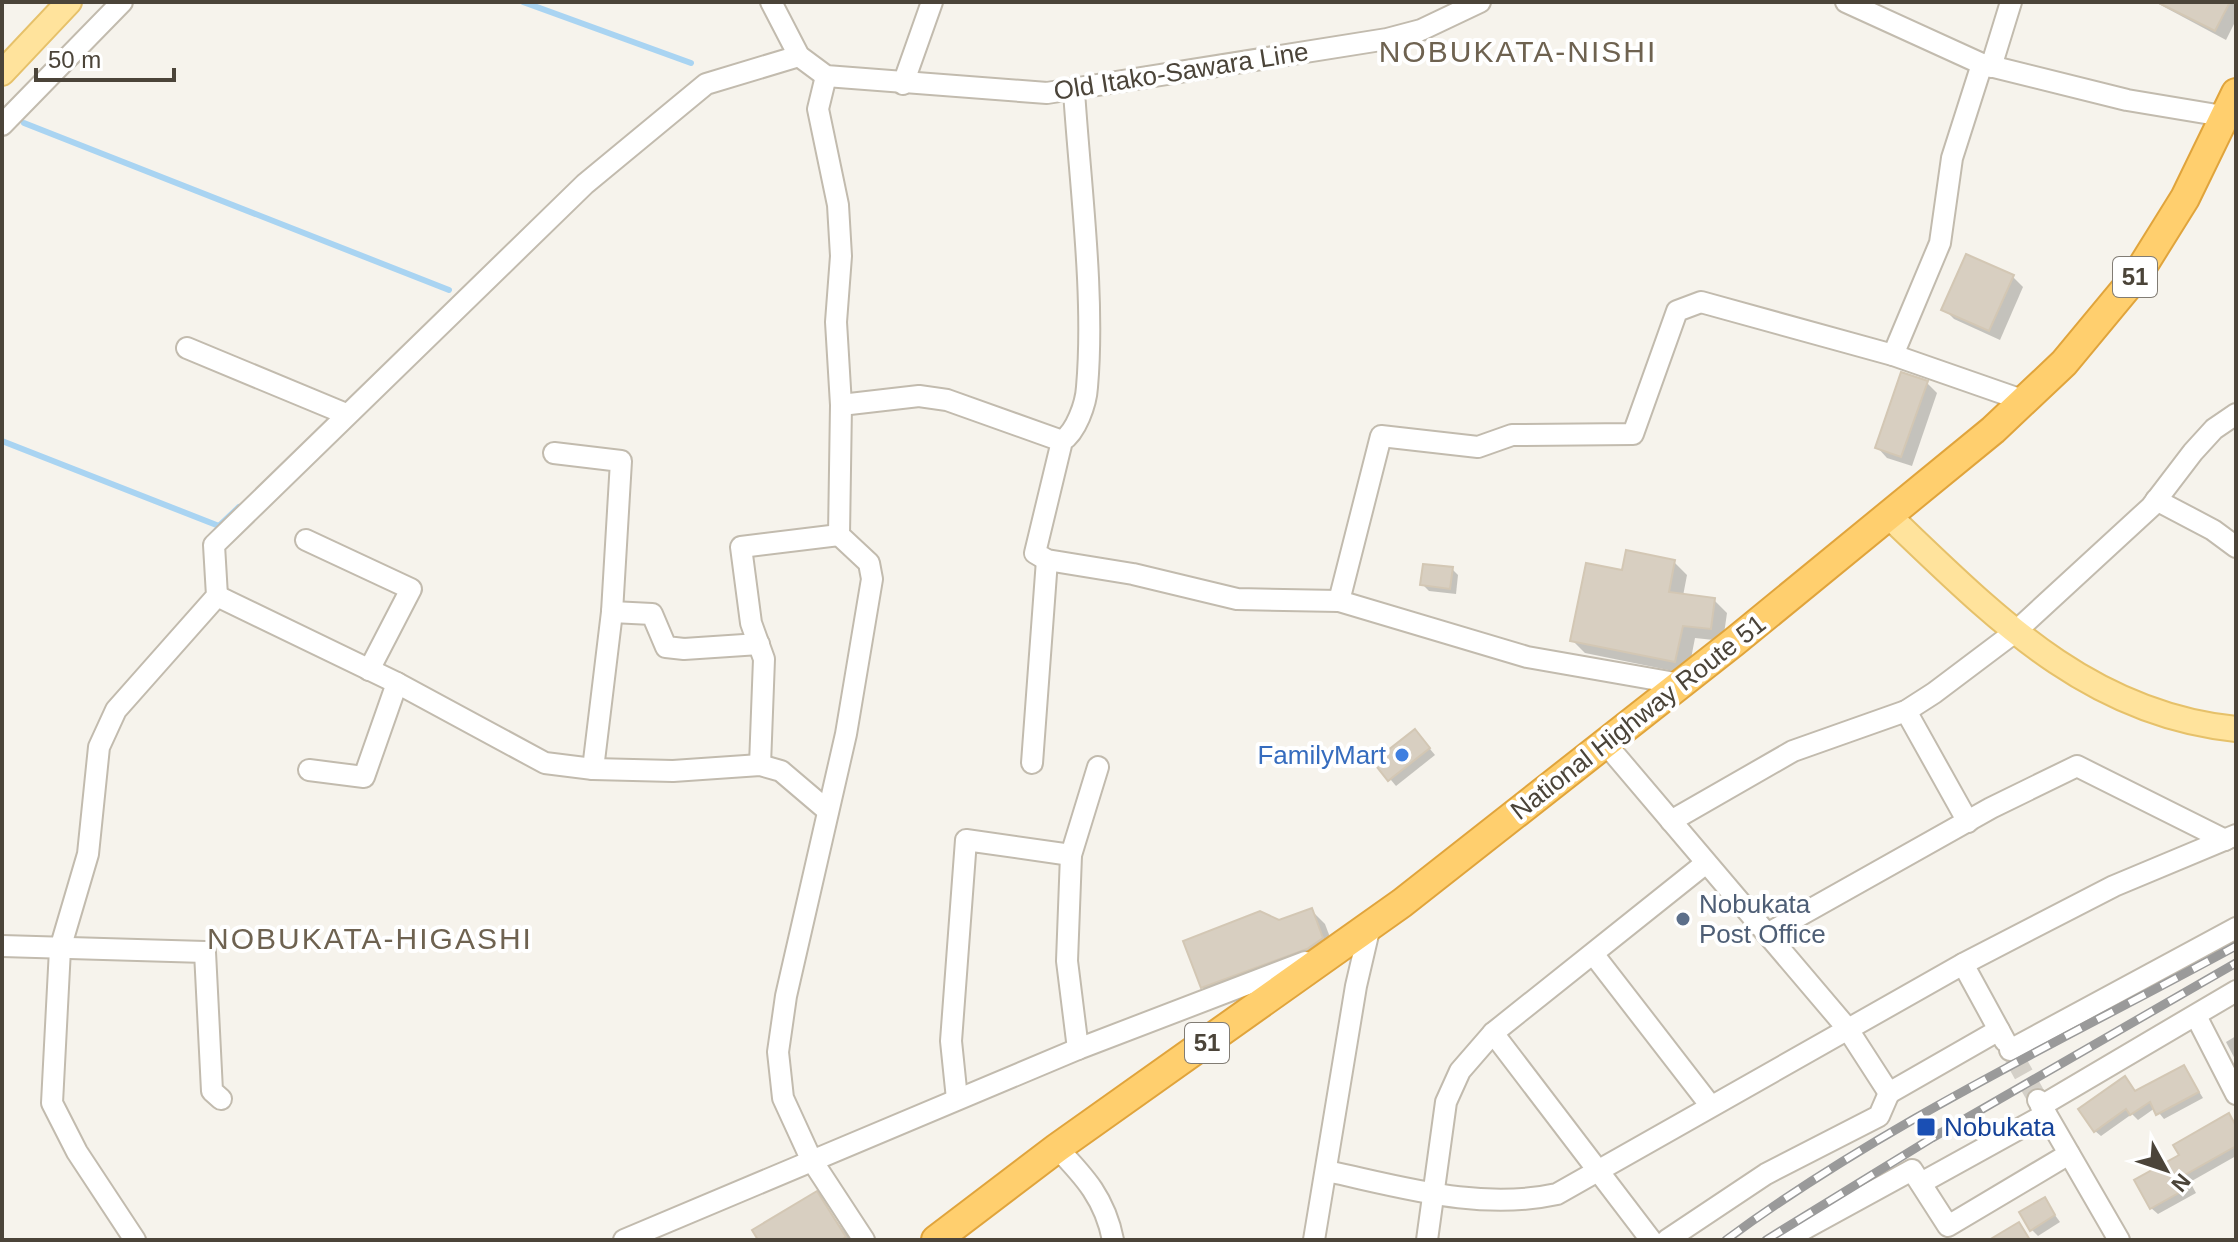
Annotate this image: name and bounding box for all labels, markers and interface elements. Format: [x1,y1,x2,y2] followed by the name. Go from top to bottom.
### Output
[36,32,174,82] scale bar
[1379,35,1657,68] district label: NOBUKATA-NISHI
[1052,36,1310,106] street label: Old Itako-Sawara Line
[48,46,101,73] text: 50 m
[2113,257,2157,297] road number: 51
[1505,608,1771,826] street label: National Highway Route 51
[1257,740,1387,770] place label: FamilyMart
[1393,746,1411,764] marker: FamilyMart
[1699,889,1826,949] place label: Nobukata Post Office
[1674,910,1692,928] marker: Nobukata Post Office
[207,922,533,955] district label: NOBUKATA-HIGASHI
[1185,1023,1229,1063] road number: 51
[1944,1112,2056,1142] place label: Nobukata
[1915,1116,1937,1138] marker: Nobukata
[2126,1130,2206,1210] north arrow
[2166,1168,2196,1197] text: N

